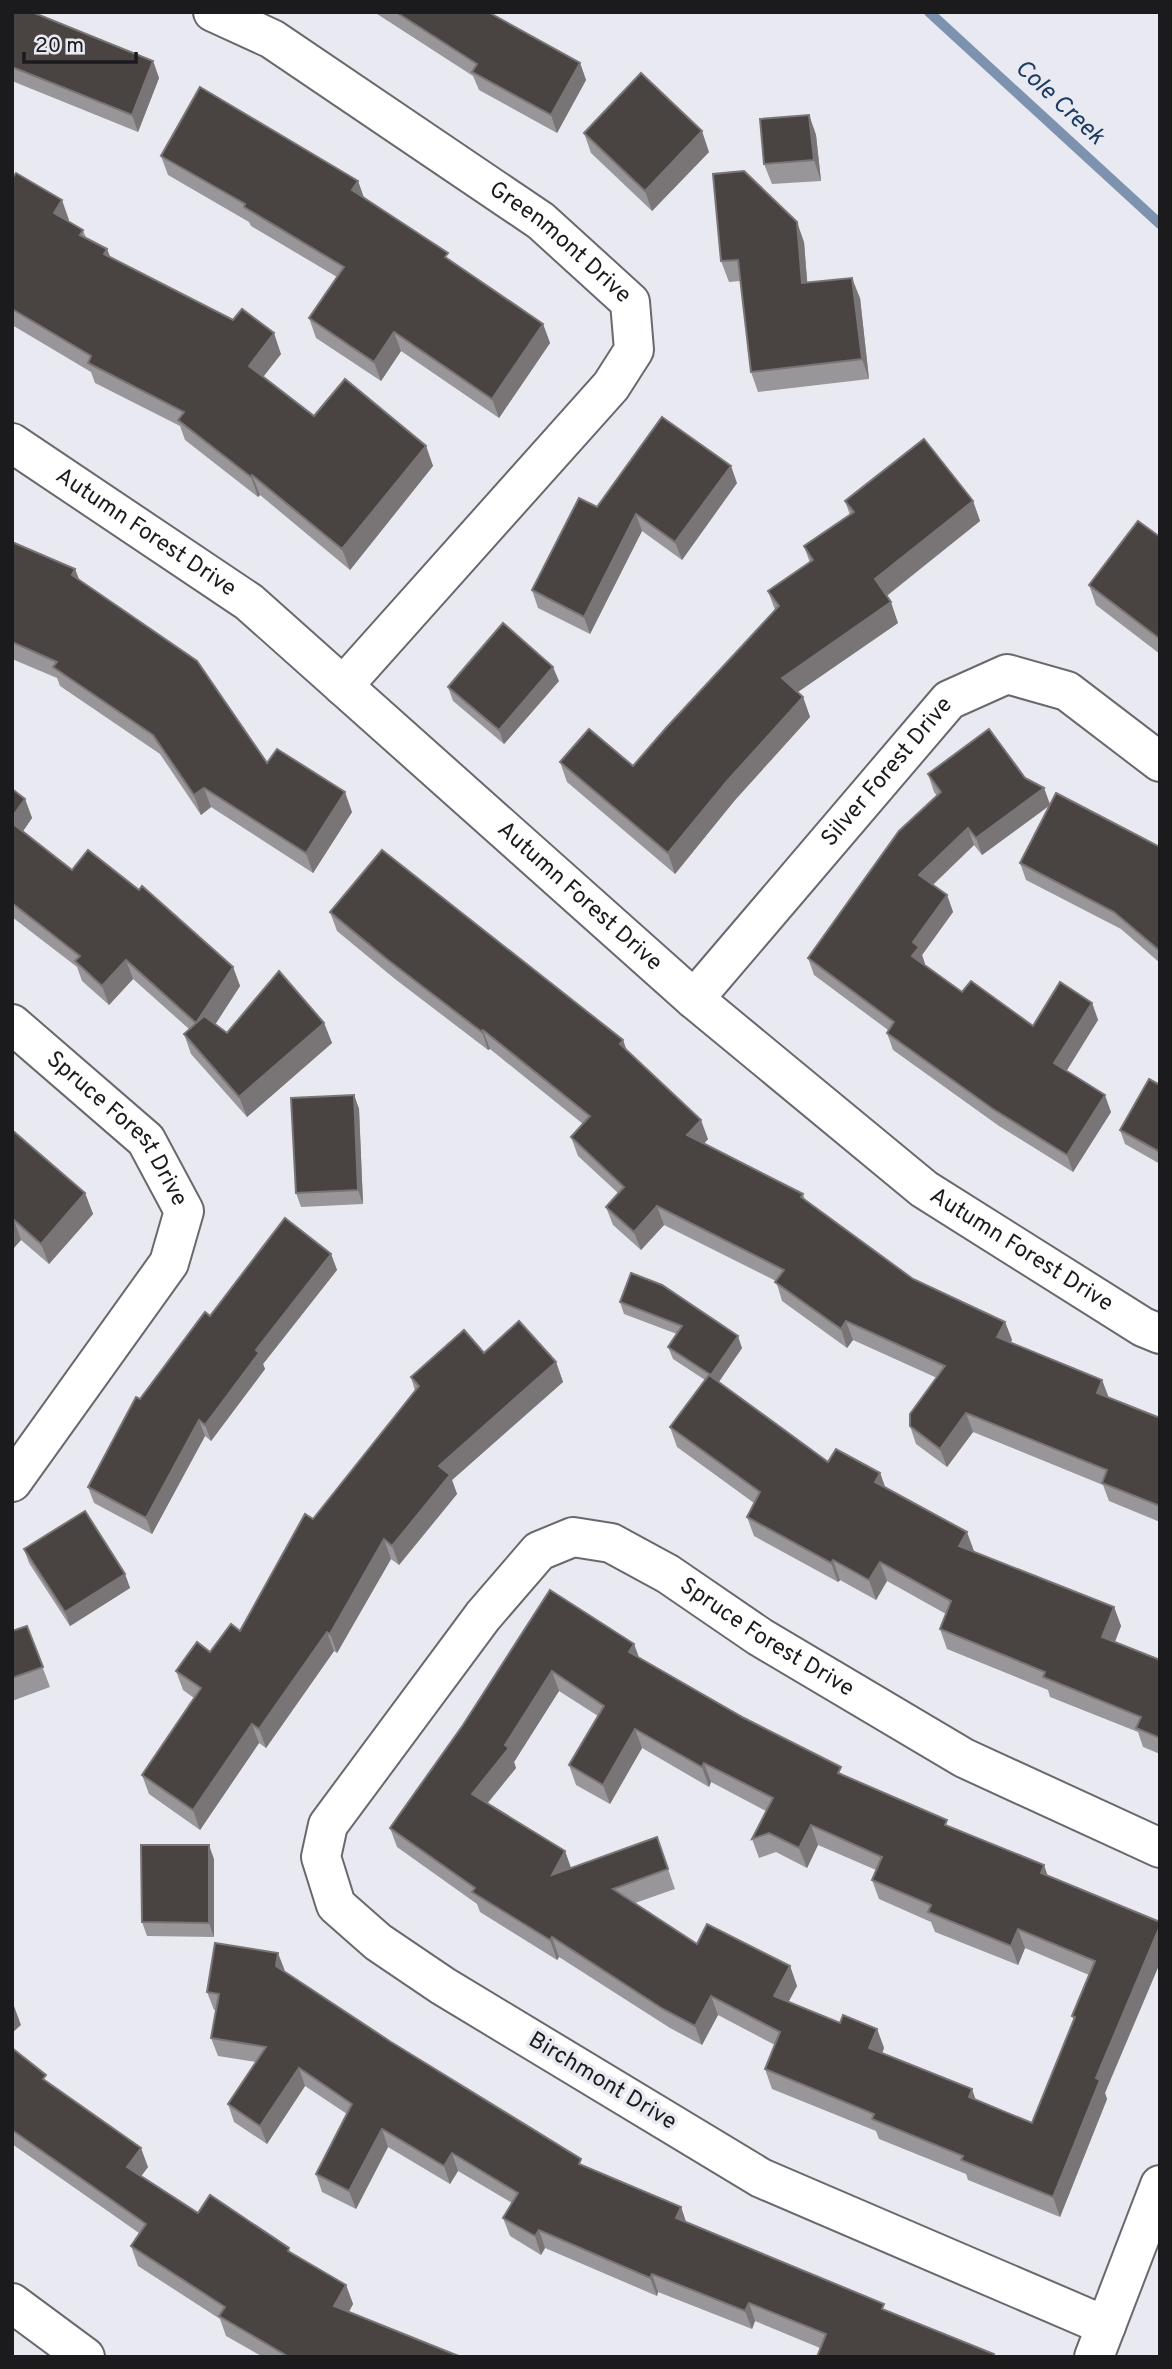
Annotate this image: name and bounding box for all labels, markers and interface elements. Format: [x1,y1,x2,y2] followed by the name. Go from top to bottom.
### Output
[24,21,136,65] scale bar
[35,33,84,60] text: 20 m
[1008,54,1111,153] water label: Cole Creek
[483,175,637,310] street label: Greenmont Drive
[50,462,242,604] street label: Autumn Forest Drive
[815,691,959,853] street label: Silver Forest Drive
[491,815,668,978] street label: Autumn Forest Drive
[40,1045,193,1212] street label: Spruce Forest Drive
[924,1182,1118,1319] street label: Autumn Forest Drive
[674,1572,859,1704] street label: Spruce Forest Drive
[523,2026,681,2138] street label: Birchmont Drive

